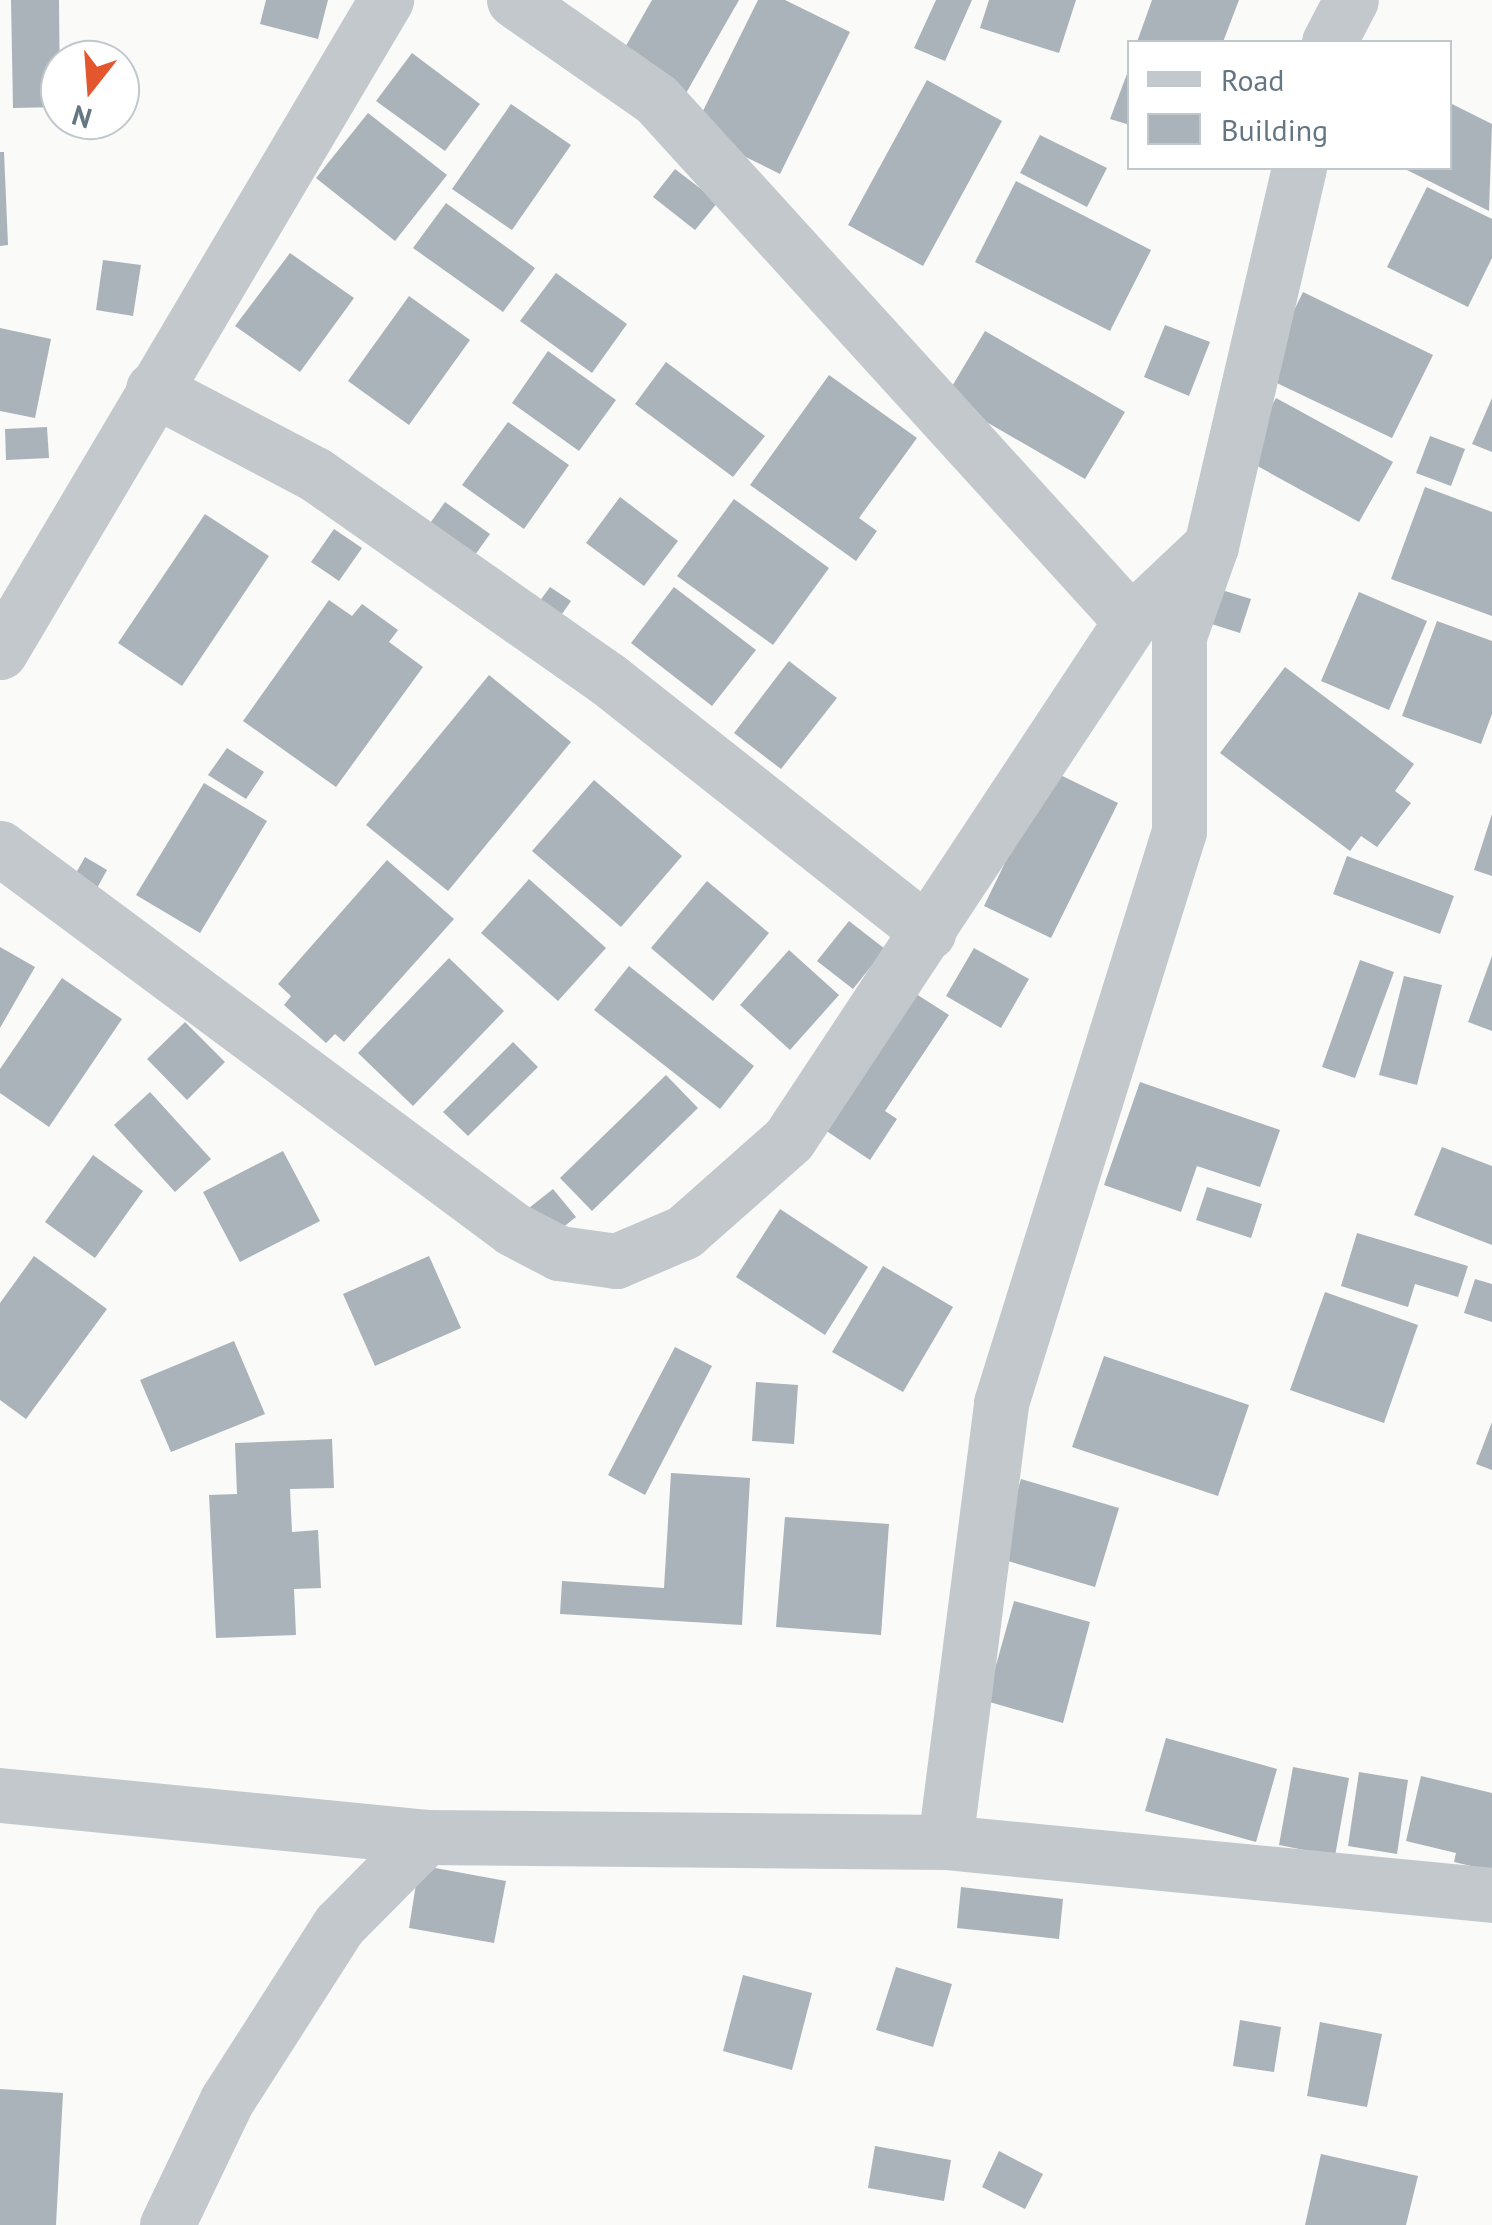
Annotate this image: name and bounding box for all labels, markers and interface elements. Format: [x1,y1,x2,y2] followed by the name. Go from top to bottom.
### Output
[40,40,140,140] north arrow
[1127,40,1452,170] legend
[1221,60,1285,99] text: Road
[67,97,96,138] text: N
[1221,110,1328,149] text: Building

